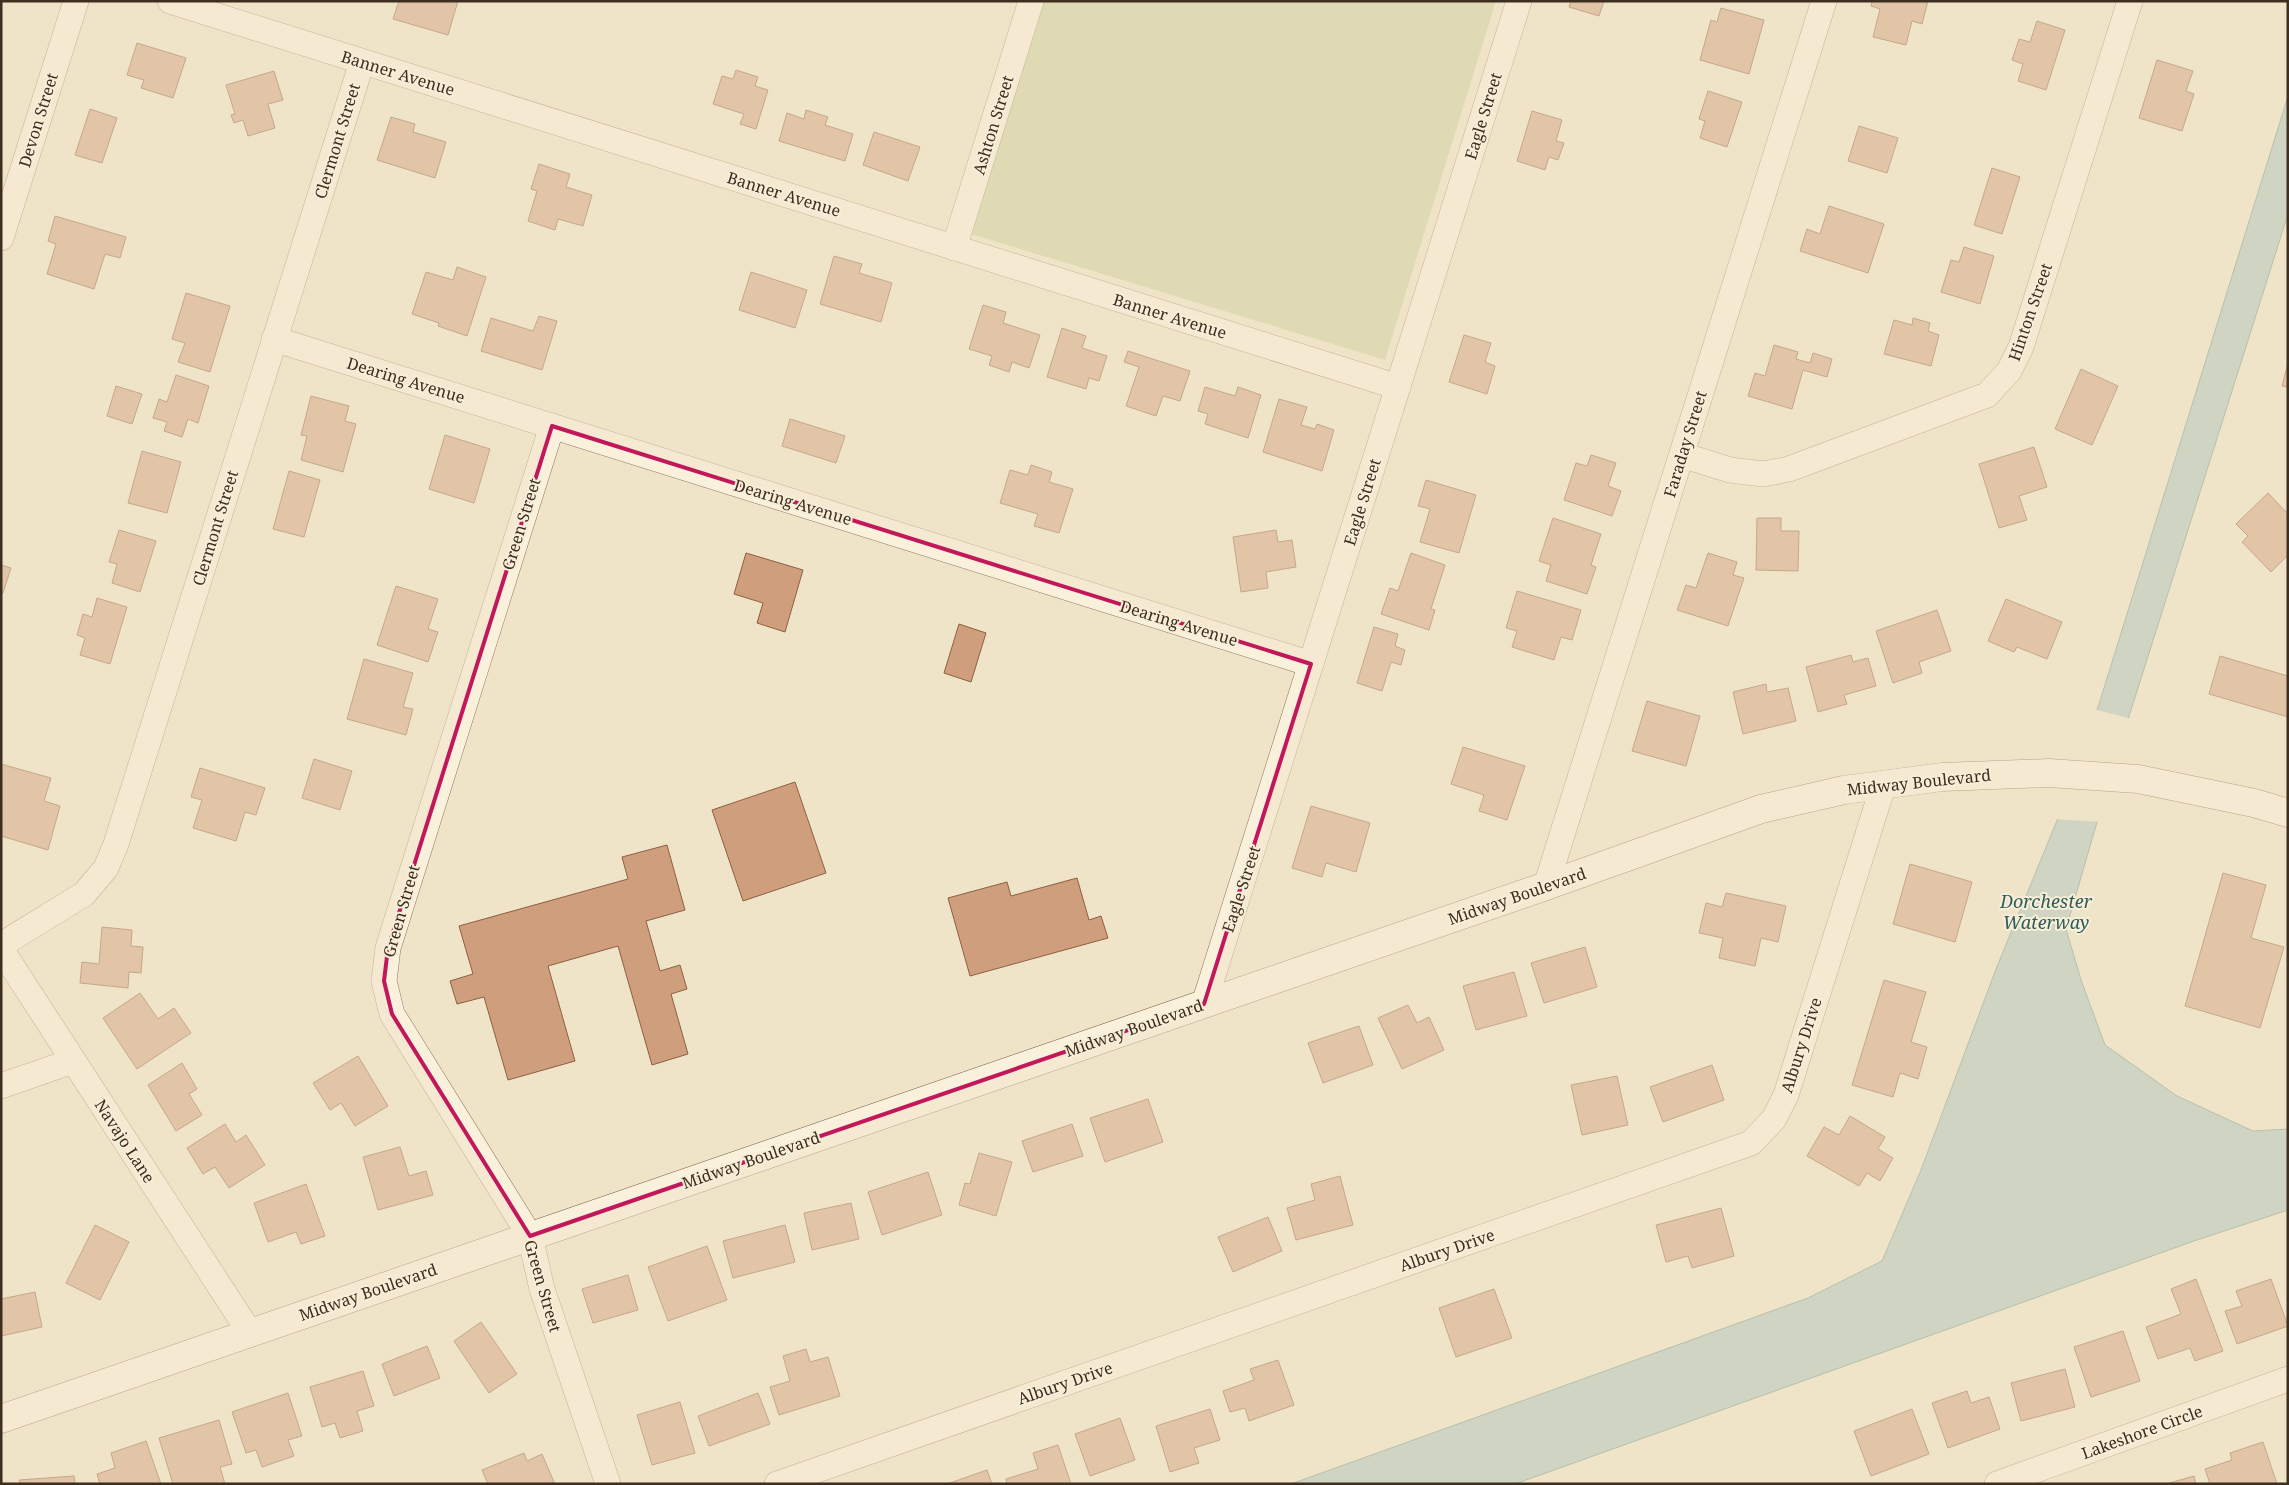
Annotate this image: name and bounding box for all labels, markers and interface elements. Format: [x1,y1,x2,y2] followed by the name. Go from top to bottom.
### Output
[339,45,457,101] street label: Banner Avenue
[1459,69,1507,162] street label: Eagle Street
[13,70,63,170] street label: Devon Street
[967,72,1019,177] street label: Ashton Street
[309,80,365,202] street label: Clermont Street
[725,166,843,222] street label: Banner Avenue
[2003,260,2057,364] street label: Hinton Street
[1111,288,1229,344] street label: Banner Avenue
[344,352,468,408] street label: Dearing Avenue
[1658,388,1712,500] street label: Faraday Street
[1338,455,1386,548] street label: Eagle Street
[187,467,243,589] street label: Clermont Street
[731,474,855,530] street label: Dearing Avenue
[497,475,546,573] street label: Green Street
[1117,595,1241,651] street label: Dearing Avenue
[1846,763,1992,800] street label: Midway Boulevard
[1217,843,1265,935] street label: Eagle Street
[377,862,425,960] street label: Green Street
[1445,862,1589,930] street label: Midway Boulevard
[1999,889,2093,934] water label: Dorchester Waterway
[1062,994,1206,1062] street label: Midway Boulevard
[1775,994,1827,1096] street label: Albury Drive
[90,1095,160,1187] street label: Navajo Lane
[679,1126,823,1194] street label: Midway Boulevard
[1397,1223,1497,1277] street label: Albury Drive
[519,1237,567,1335] street label: Green Street
[296,1258,440,1326] street label: Midway Boulevard
[1015,1356,1115,1410] street label: Albury Drive
[2078,1400,2206,1464] street label: Lakeshore Circle

